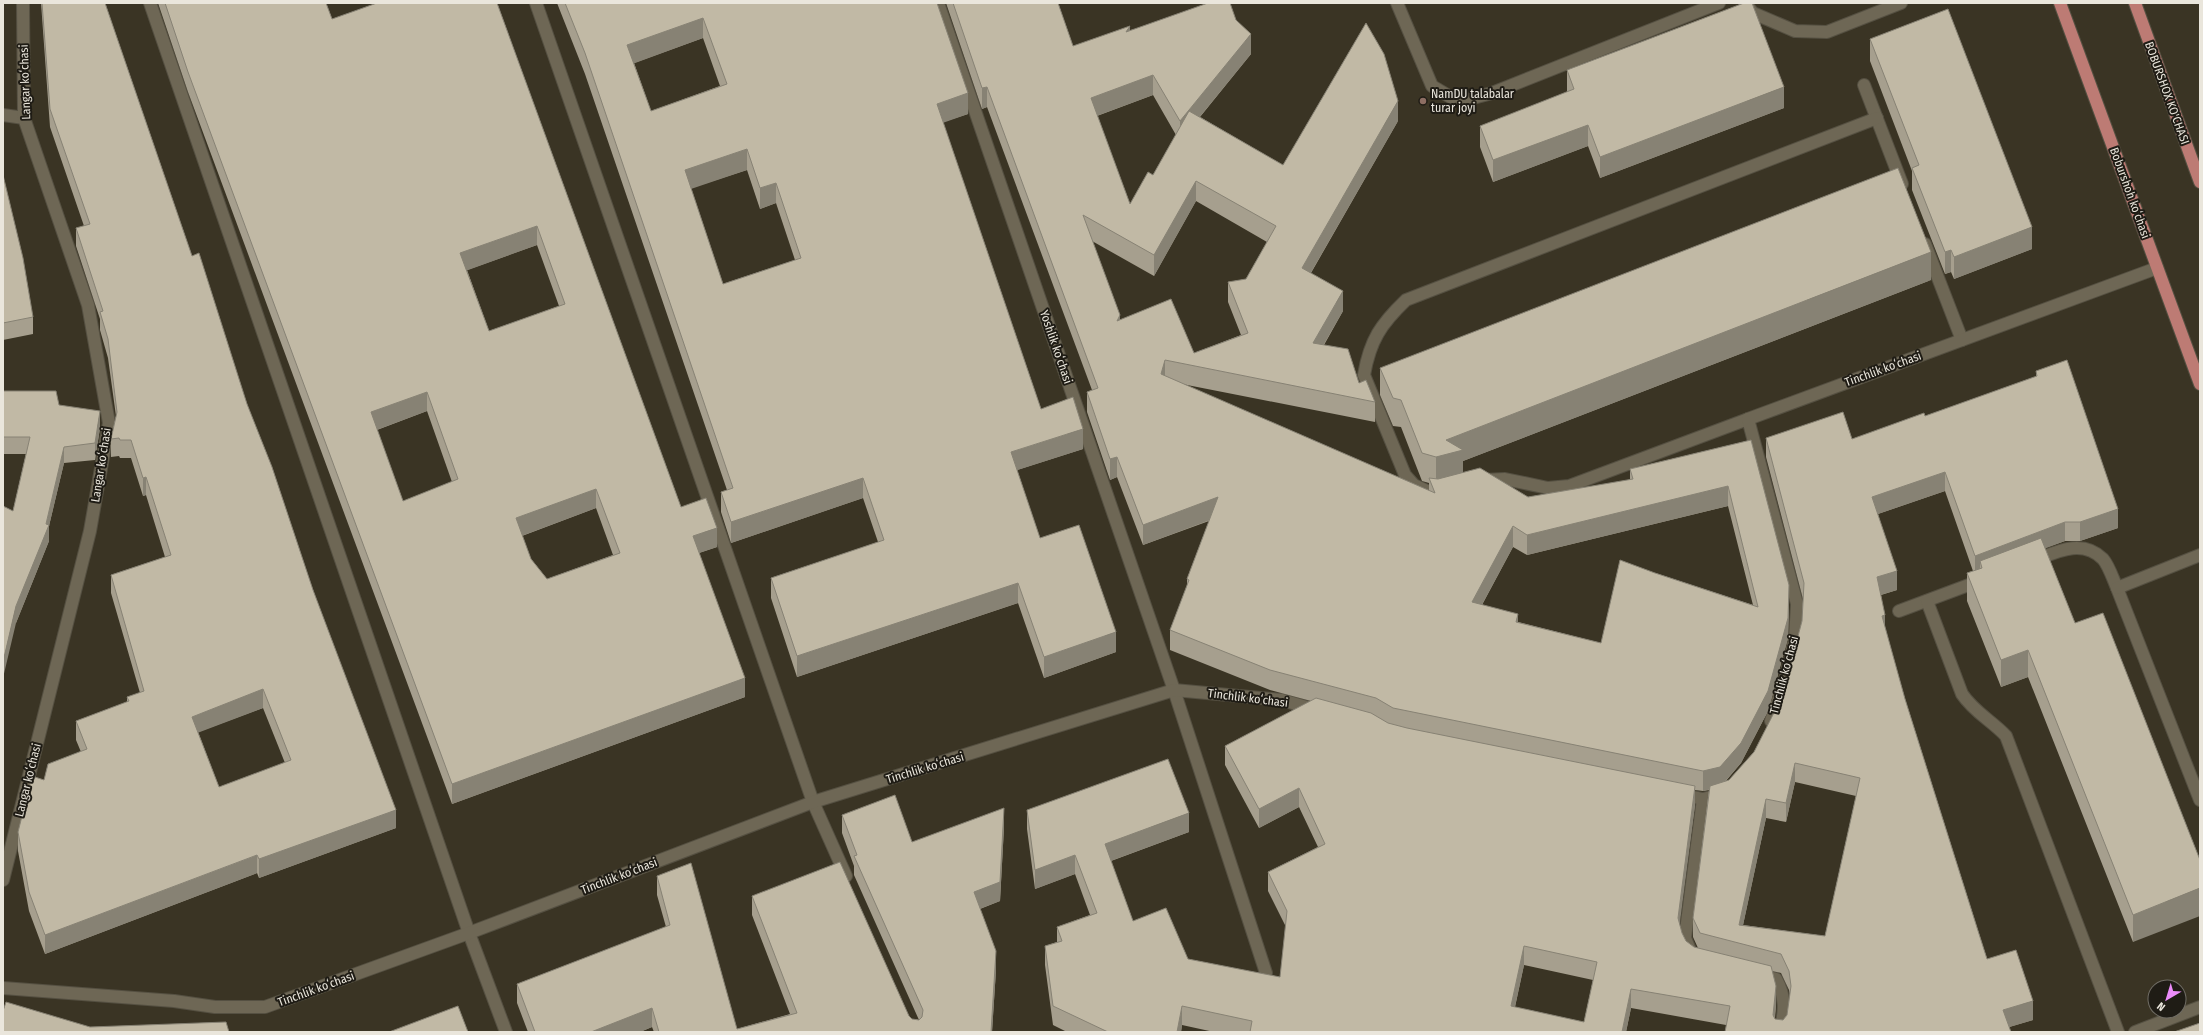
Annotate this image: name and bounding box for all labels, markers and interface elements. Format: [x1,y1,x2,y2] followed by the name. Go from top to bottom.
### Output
[2142,40,2192,146] street label: BOBURSHOX KO'CHASI
[16,44,33,120] street label: Langar koʻchasi
[1431,87,1515,115] place label: NamDU talabalar turar joyi
[1418,96,1428,106] marker: NamDU talabalar turar joyi
[2107,145,2154,240] street label: Boburshoh koʻchasi
[1037,308,1076,386] street label: Yoshlik koʻchasi
[1842,348,1923,389] street label: Tinchlik koʻchasi
[87,427,114,503] street label: Langar koʻchasi
[1766,634,1801,716] street label: Tinchlik koʻchasi
[1207,685,1289,710] street label: Tinchlik koʻchasi
[11,742,44,818] street label: Langar koʻchasi
[884,749,965,786] street label: Tinchlik koʻchasi
[579,854,659,897] street label: Tinchlik koʻchasi
[275,968,356,1009] street label: Tinchlik koʻchasi
[2147,979,2187,1019] north arrow
[2155,999,2168,1014] text: N

